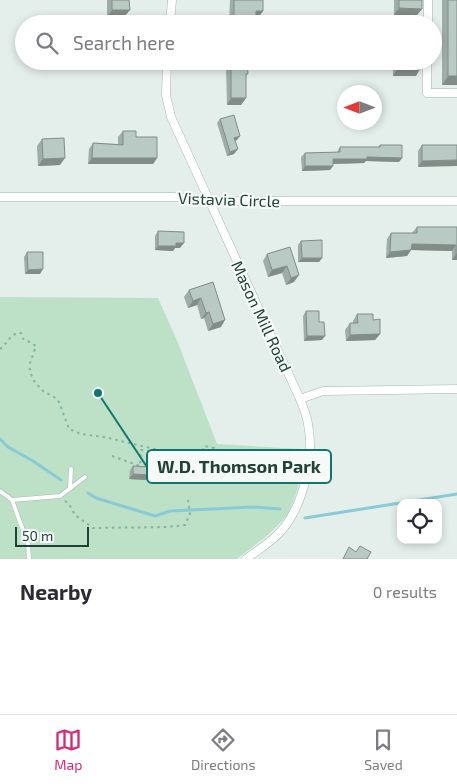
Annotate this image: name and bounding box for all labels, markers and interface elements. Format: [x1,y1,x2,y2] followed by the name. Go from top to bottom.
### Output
[15,15,442,70] search box
[33,29,61,57] icon: search
[73,31,175,54] text: Search here
[337,85,382,130] north arrow
[178,188,280,210] street label: Vistavia Circle
[228,257,296,375] street label: Mason Mill Road
[147,450,331,483] callout: W.D. Thomson Park
[157,455,321,477] text: W.D. Thomson Park
[397,499,442,544] map controls
[397,499,442,544] button: locate
[15,524,89,547] scale bar
[22,527,53,544] text: 50 m
[20,579,92,604] text: Nearby
[373,582,437,601] text: 0 results
[54,726,82,773] tab: Map
[191,726,256,773] tab: Directions
[364,726,403,773] tab: Saved

